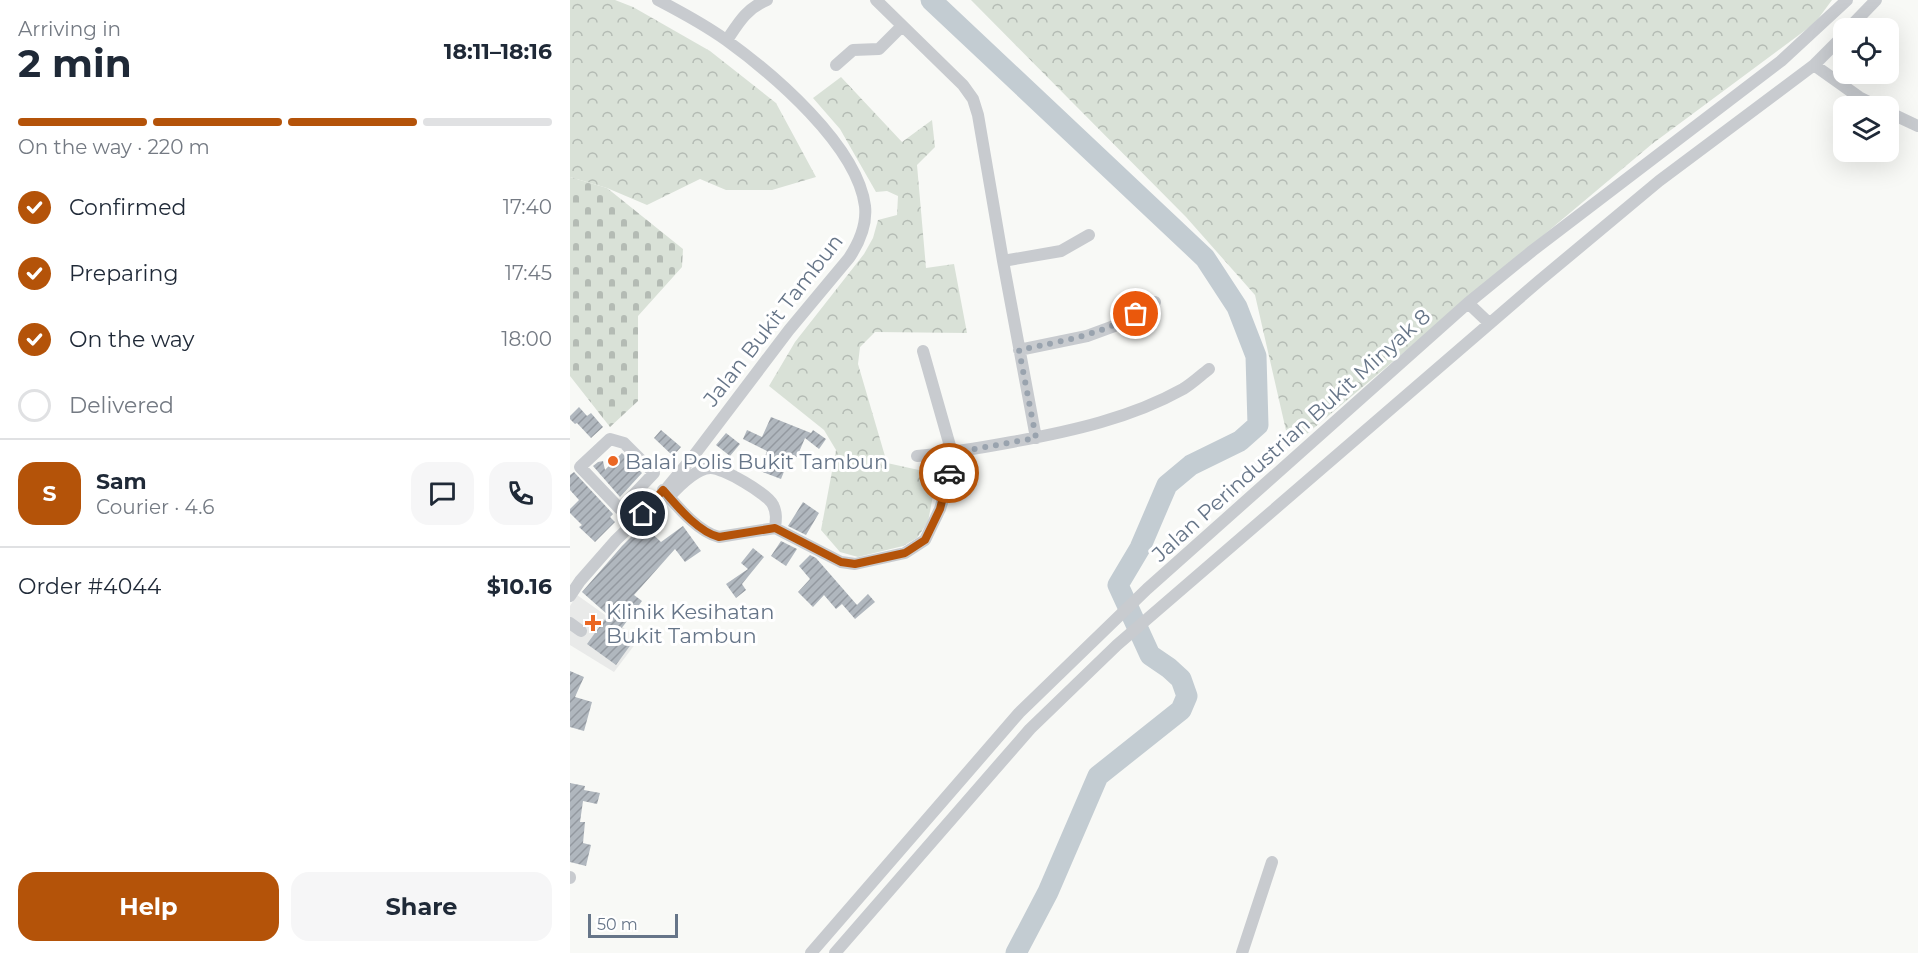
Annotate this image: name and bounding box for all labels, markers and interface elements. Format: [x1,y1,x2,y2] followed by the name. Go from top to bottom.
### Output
[18,17,121,41] text: Arriving in
[1833,18,1899,162] map controls
[1833,18,1899,84] button: locate
[444,38,552,65] text: 18:11–18:16
[18,39,132,87] text: 2 min
[1833,96,1899,162] button: layers
[18,135,210,159] text: On the way · 220 m
[18,191,51,224] icon: check
[69,194,186,221] text: Confirmed
[503,195,552,219] text: 17:40
[697,229,848,412] street label: Jalan Bukit Tambun
[18,257,51,290] icon: check
[69,260,178,287] text: Preparing
[505,261,552,285] text: 17:45
[1110,288,1161,339] pin
[1119,297,1152,330] icon: bag
[1146,303,1435,567] street label: Jalan Perindustrian Bukit Minyak 8
[18,323,51,356] icon: check
[69,326,194,353] text: On the way
[501,327,552,351] text: 18:00
[69,392,174,419] text: Delivered
[919,443,979,503] courier
[625,449,888,474] place label: Balai Polis Bukit Tambun
[606,454,620,468] marker: Balai Polis Bukit Tambun
[933,457,966,490] icon: car
[411,462,474,525] button: chat
[489,462,552,525] button: phone
[96,468,147,495] text: Sam
[42,480,57,507] text: S
[617,488,668,539] pin
[96,495,214,519] text: Courier · 4.6
[626,497,659,530] icon: home
[18,573,161,600] text: Order #4044
[487,573,552,600] text: $10.16
[606,599,774,648] place label: Klinik Kesihatan Bukit Tambun
[584,614,602,632] marker: Klinik Kesihatan Bukit Tambun
[18,872,279,941] button: Help
[291,872,552,941] button: Share
[588,911,678,938] scale bar
[597,915,638,934] text: 50 m

